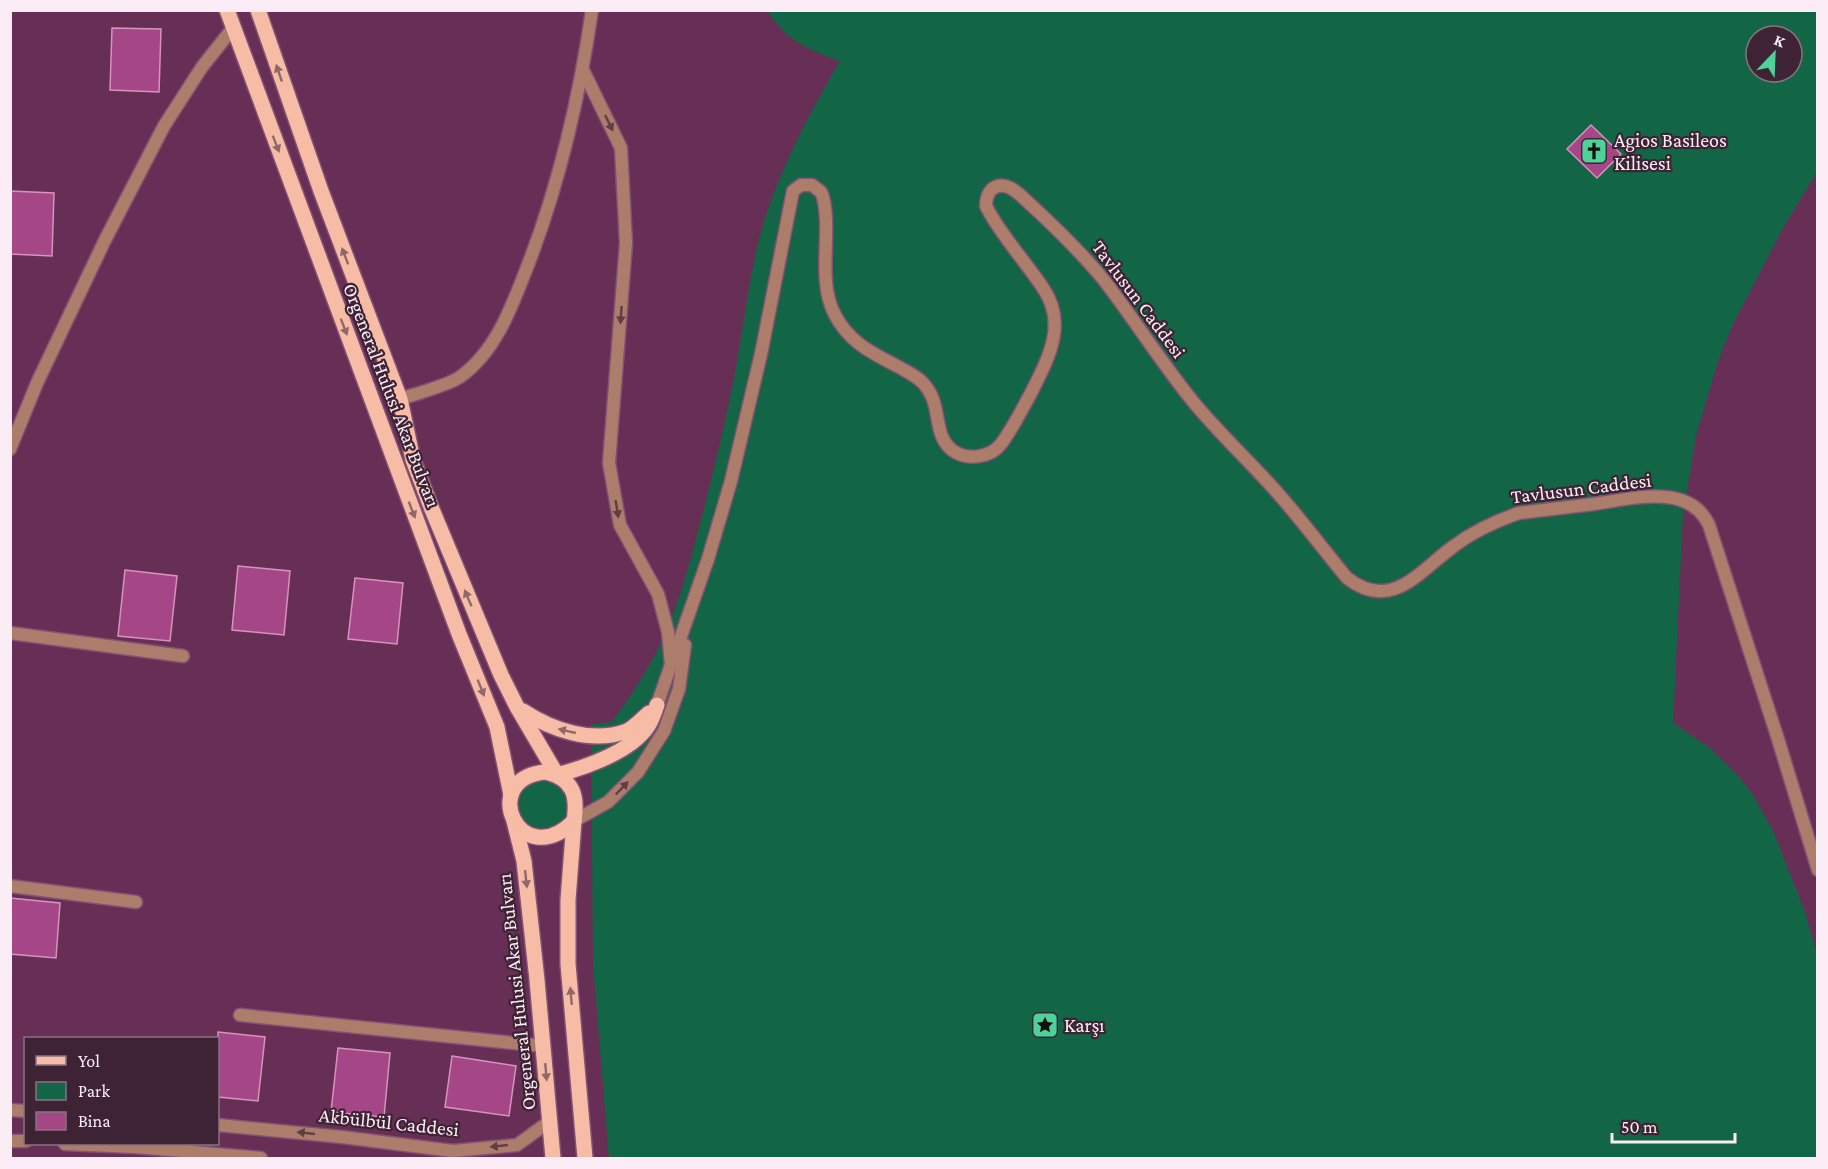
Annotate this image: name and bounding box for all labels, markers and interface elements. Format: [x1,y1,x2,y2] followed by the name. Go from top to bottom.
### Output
[1744,24,1804,84] north arrow
[1772,31,1788,51] text: K
[274,64,284,82] one-way arrow
[604,114,613,131] one-way arrow
[1614,129,1727,174] place label: Agios Basileos Kilisesi
[271,136,281,154] one-way arrow
[1579,136,1609,166] church icon: Agios Basileos Kilisesi
[1088,236,1190,362] street label: Tavlusun Caddesi
[340,247,350,265] one-way arrow
[338,280,445,510] street label: Orgeneral Hulusi Akar Bulvarı
[616,305,626,324] one-way arrow
[340,318,349,336] one-way arrow
[1510,468,1652,508] street label: Tavlusun Caddesi
[613,499,622,518] one-way arrow
[408,501,418,519] one-way arrow
[463,588,473,606] one-way arrow
[477,679,486,697] one-way arrow
[558,726,577,735] one-way arrow
[614,782,628,796] one-way arrow
[521,869,530,888] one-way arrow
[493,872,540,1111] street label: Orgeneral Hulusi Akar Bulvarı
[566,986,575,1005] one-way arrow
[1030,1010,1060,1040] place icon: Karşı
[1064,1014,1105,1037] place label: Karşı
[24,1037,219,1145] legend
[78,1051,100,1071] text: Yol
[541,1063,551,1082] one-way arrow
[78,1081,110,1101] text: Park
[318,1104,460,1140] street label: Akbülbül Caddesi
[1612,1106,1735,1144] scale bar
[78,1111,111,1131] text: Bina
[1621,1117,1658,1137] text: 50 m
[296,1128,315,1138] one-way arrow
[490,1141,509,1151] one-way arrow

